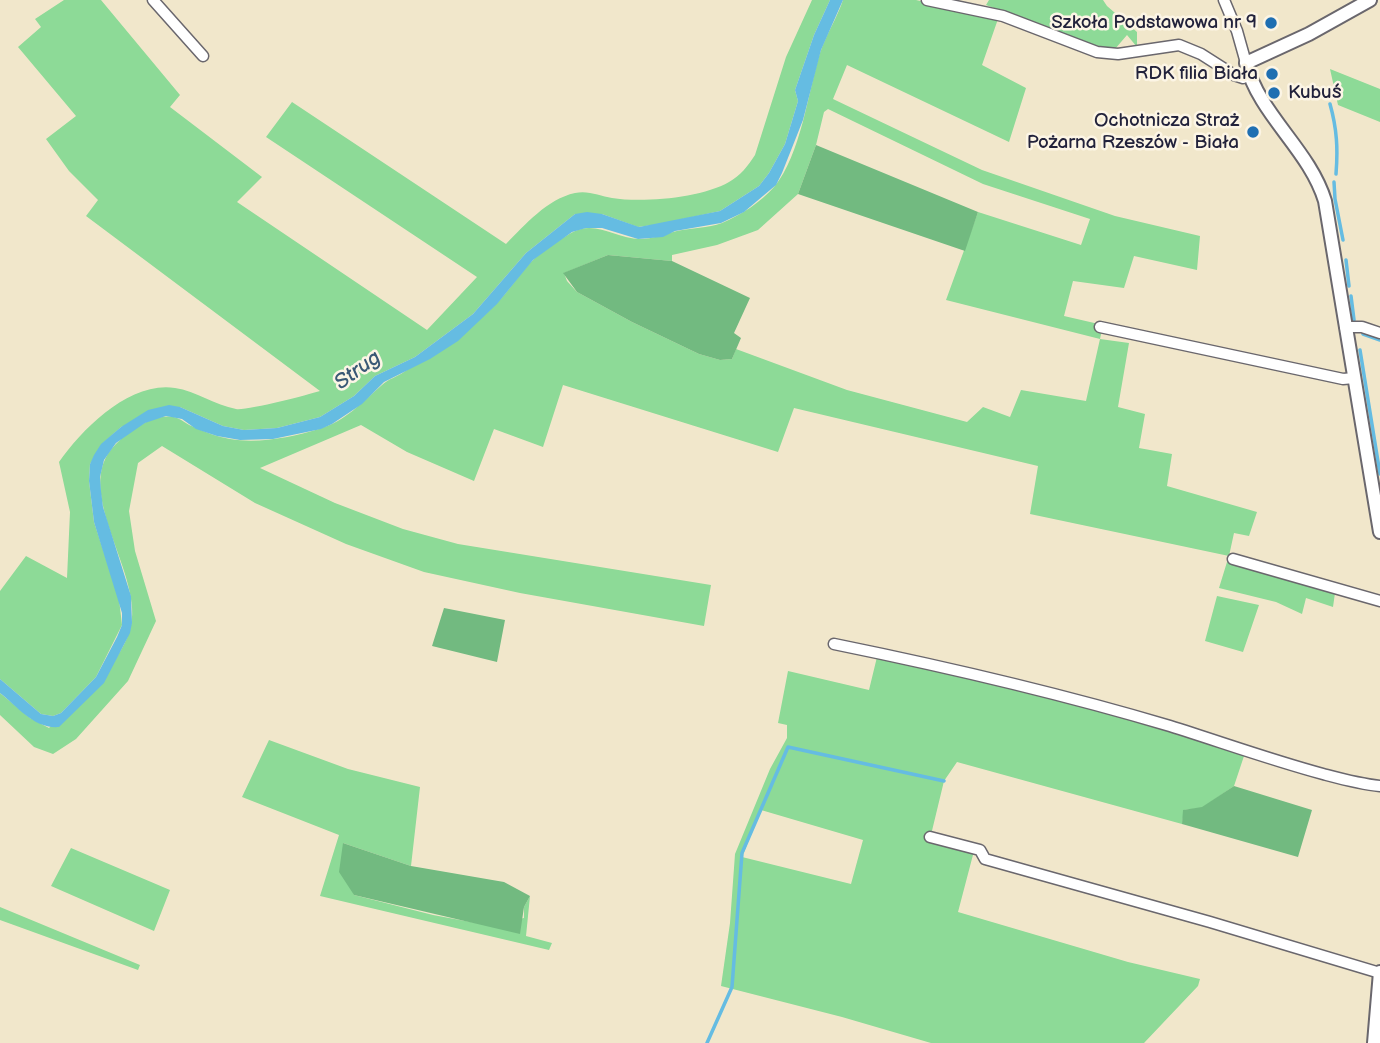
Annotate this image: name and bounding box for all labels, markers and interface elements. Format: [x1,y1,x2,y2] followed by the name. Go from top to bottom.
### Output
[1051,12,1257,34] place label: Szkoła Podstawowa nr 9
[1263,15,1279,31] marker: Szkoła Podstawowa nr 9
[1135,63,1258,85] place label: RDK filia Biała
[1264,66,1280,82] marker: RDK filia Biała
[1288,82,1342,104] place label: Kubuś
[1266,85,1282,101] marker: Kubuś
[1027,110,1239,154] place label: Ochotnicza Straż Pożarna Rzeszów - Biała
[1245,124,1261,140] marker: Ochotnicza Straż Pożarna Rzeszów - Biała
[330,346,386,396] water label: Strug

